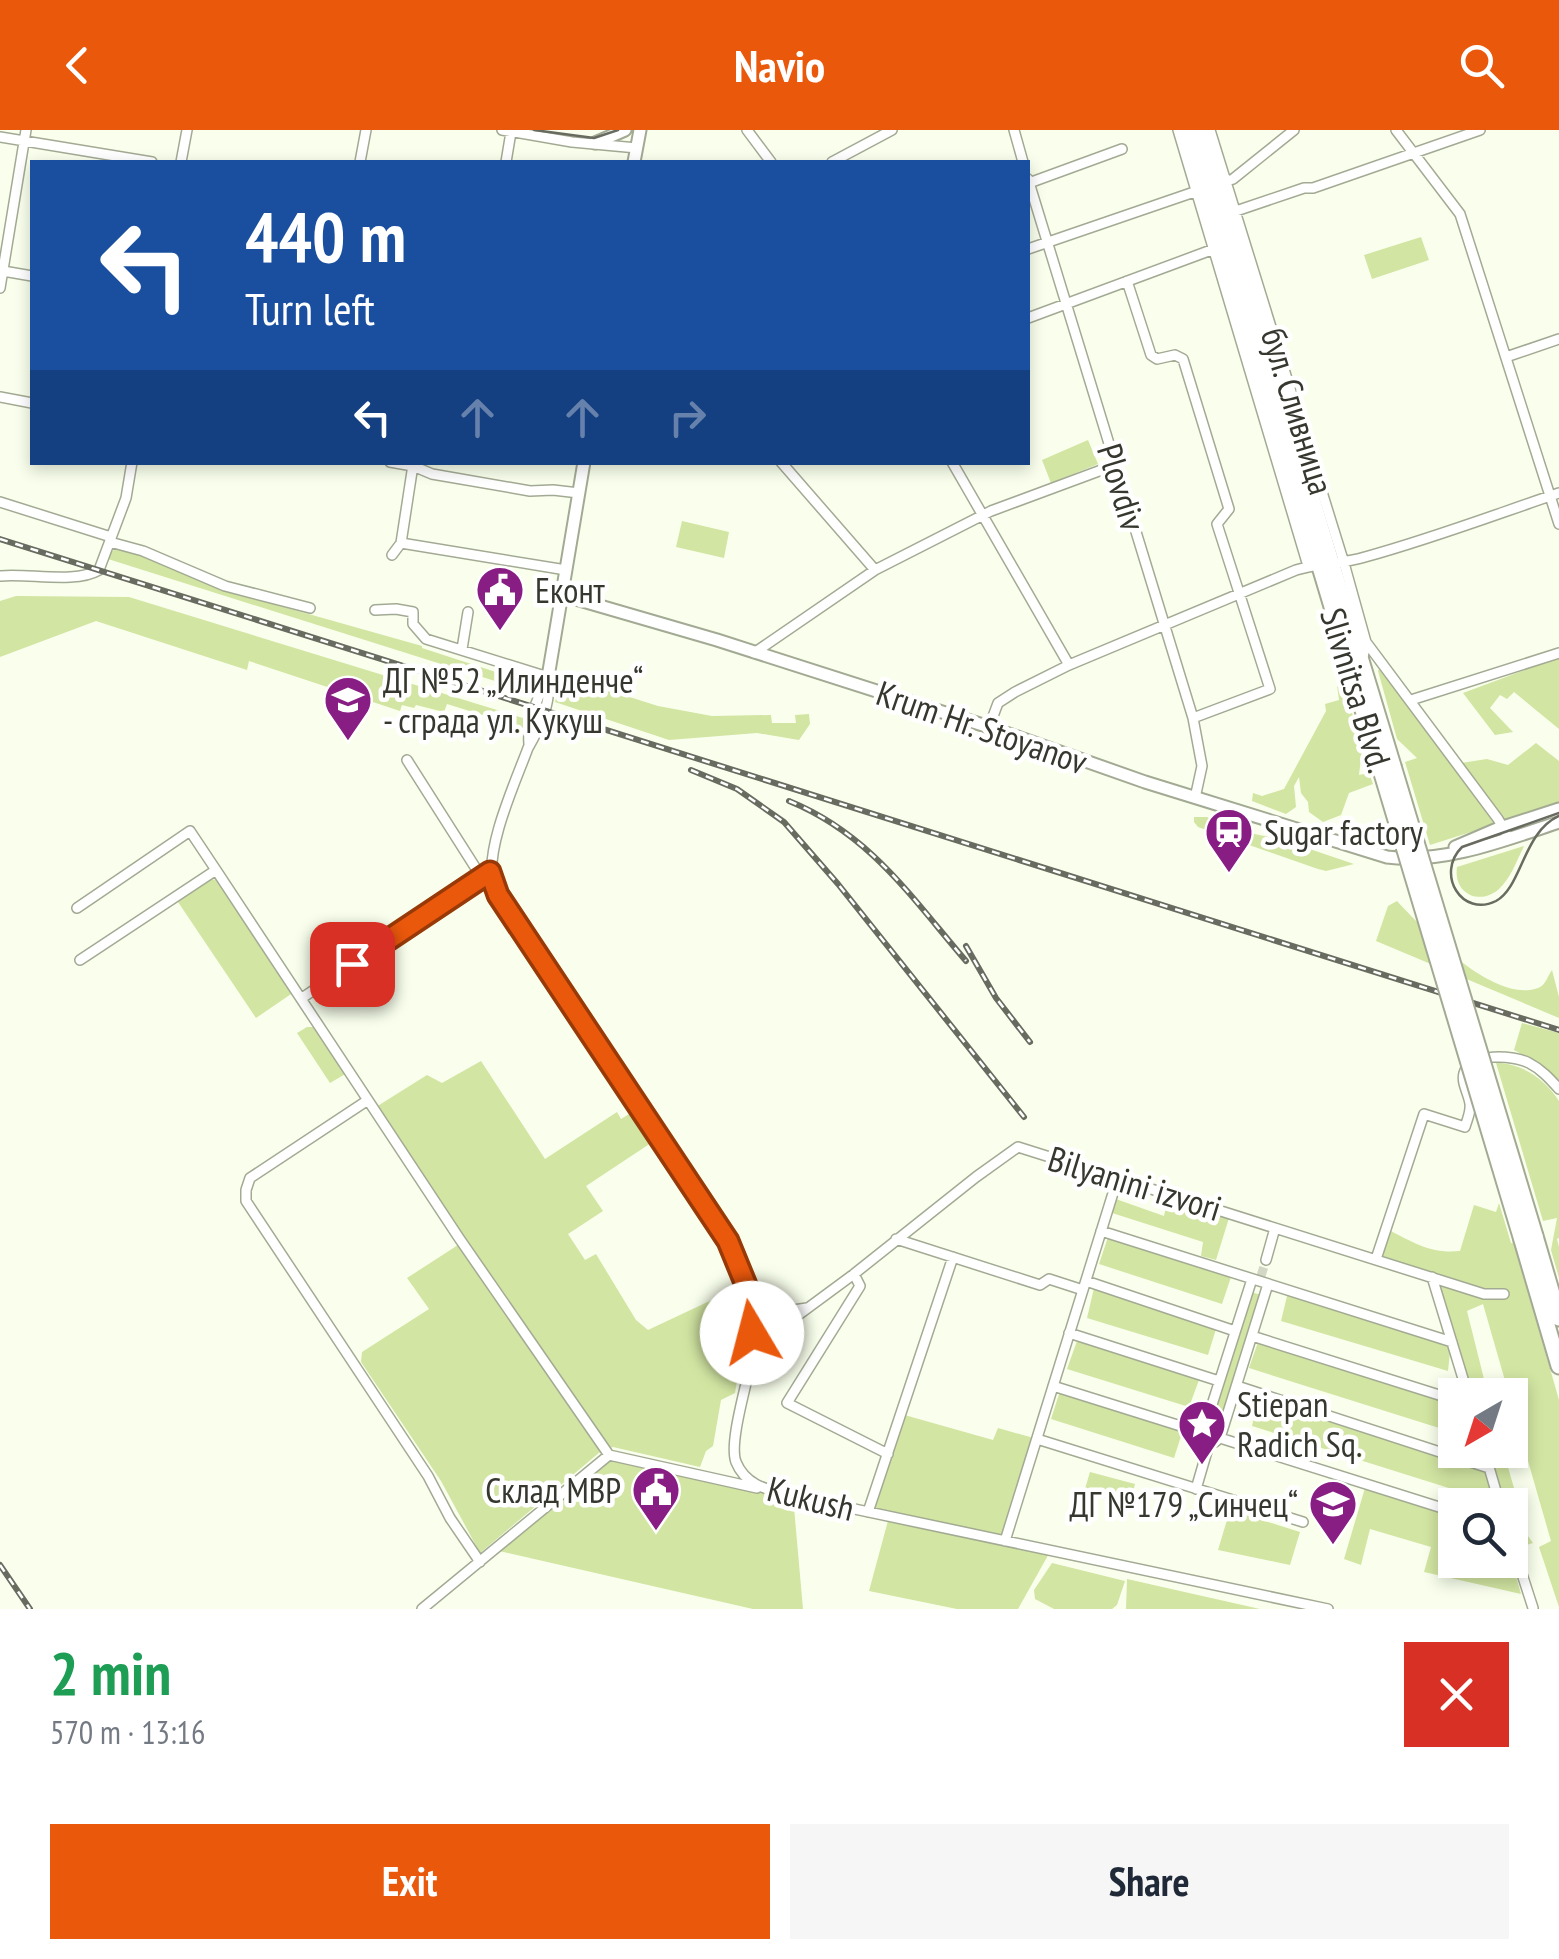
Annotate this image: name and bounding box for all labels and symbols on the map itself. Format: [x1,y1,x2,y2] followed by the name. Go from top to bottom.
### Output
[1251,322,1345,500] street label: бул. Сливница
[1087,438,1157,536] street label: Plovdiv
[474,564,526,632] public building icon: Еконт
[535,567,606,613] place label: Еконт
[1310,602,1404,778] street label: Slivnitsa Blvd.
[383,657,643,743] place label: ДГ №52 „Илинденче“ - сграда ул. Кукуш
[871,670,1094,785] street label: Krum Hr. Stoyanov
[322,674,374,742] school or university icon: ДГ №52 „Илинденче“ - сграда ул. Кукуш
[1203,806,1255,874] station icon: Sugar factory
[1264,809,1424,855] place label: Sugar factory
[310,922,395,1007] pin
[1043,1135,1227,1231] street label: Bilyanini izvori
[700,1281,804,1385] position arrow
[1438,1378,1528,1468] north arrow
[1237,1381,1362,1467] place label: Stiepan Radich Sq.
[1176,1398,1228,1466] place icon: Stiepan Radich Sq.
[630,1464,682,1532] public building icon: Склад МВР
[763,1465,859,1531] street label: Kukush
[485,1467,621,1513] place label: Склад МВР
[1307,1478,1359,1546] school or university icon: ДГ №179 „Синчец“
[1069,1481,1298,1527] place label: ДГ №179 „Синчец“

